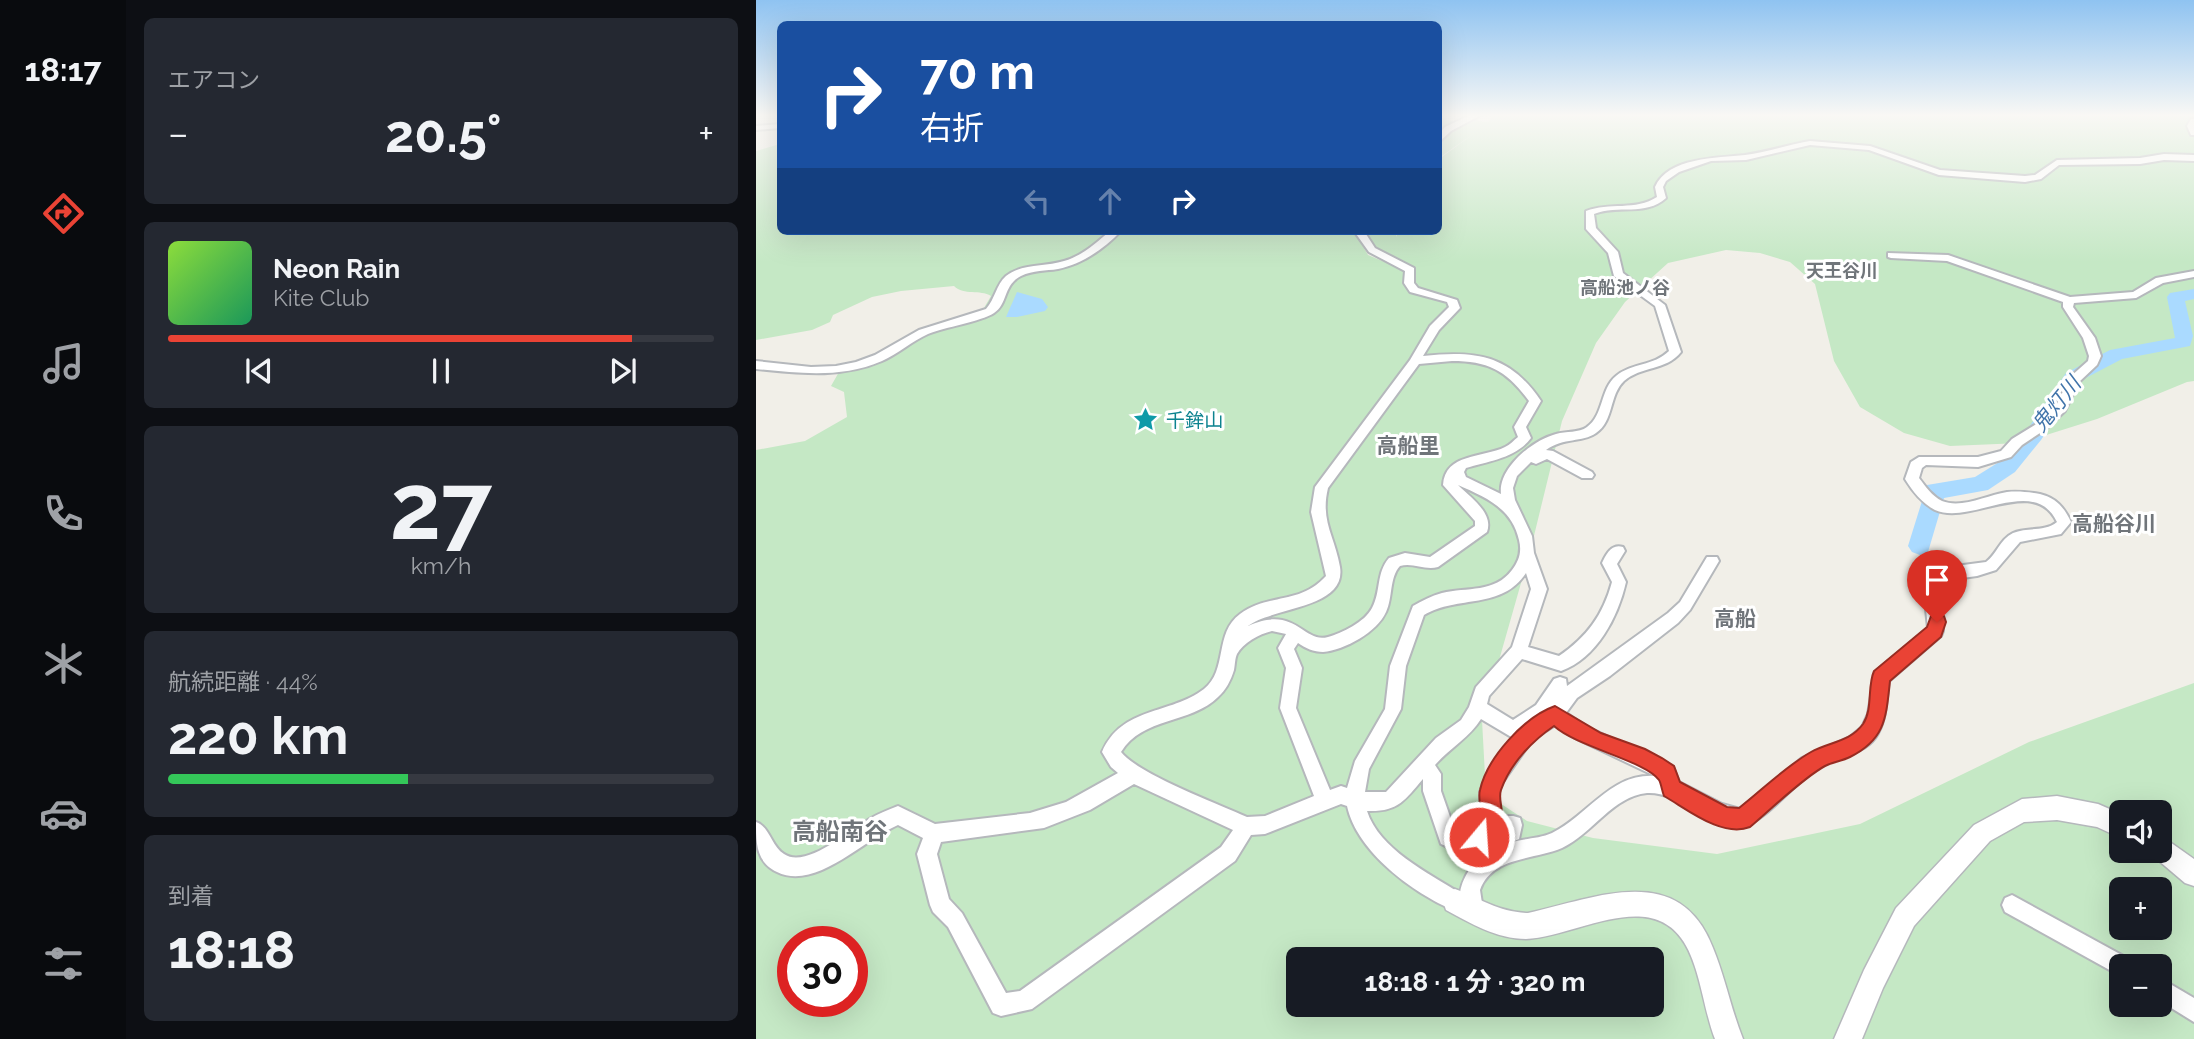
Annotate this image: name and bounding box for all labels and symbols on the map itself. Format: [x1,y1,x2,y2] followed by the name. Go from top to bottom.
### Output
[1806,260,1878,281] district label: 天王谷川
[1580,277,1670,298] district label: 高船池ノ谷
[2026,370,2087,436] water label: 鬼灯川
[1132,406,1160,434] place icon: 千鉾山
[1166,409,1223,431] place label: 千鉾山
[1377,433,1440,458] district label: 高船里
[2072,511,2156,536] district label: 高船谷川
[1907,550,1967,622] pin
[1714,606,1756,631] district label: 高船
[1442,800,1516,874] position arrow
[792,817,888,846] district label: 高船南谷
[777,926,868,1017] speed limit sign: 30

